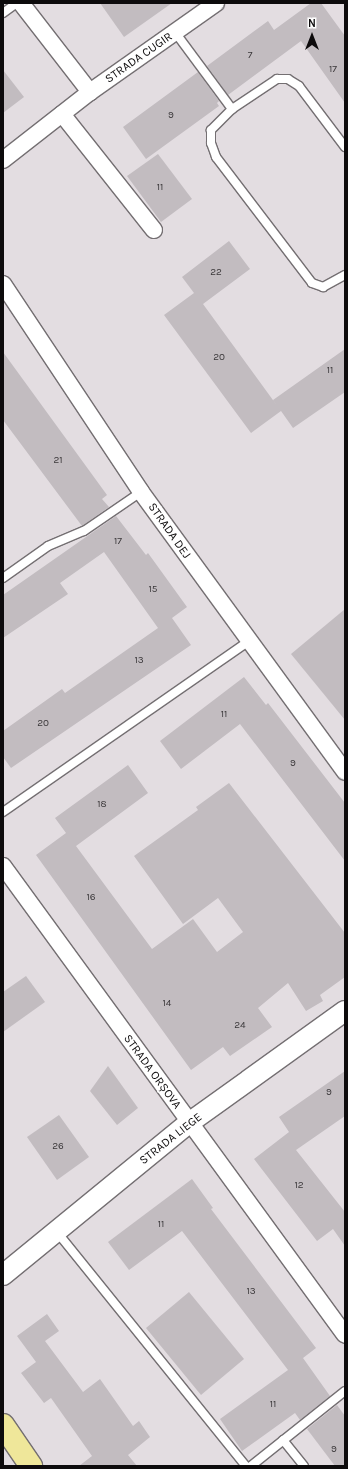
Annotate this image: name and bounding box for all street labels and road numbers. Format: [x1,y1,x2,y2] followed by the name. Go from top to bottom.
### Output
[103,30,175,86] street label: STRADA CUGIR
[145,500,193,562] street label: STRADA DEJ
[120,1032,184,1112] street label: STRADA ORȘOVA
[137,1110,205,1168] street label: STRADA LIEGE

